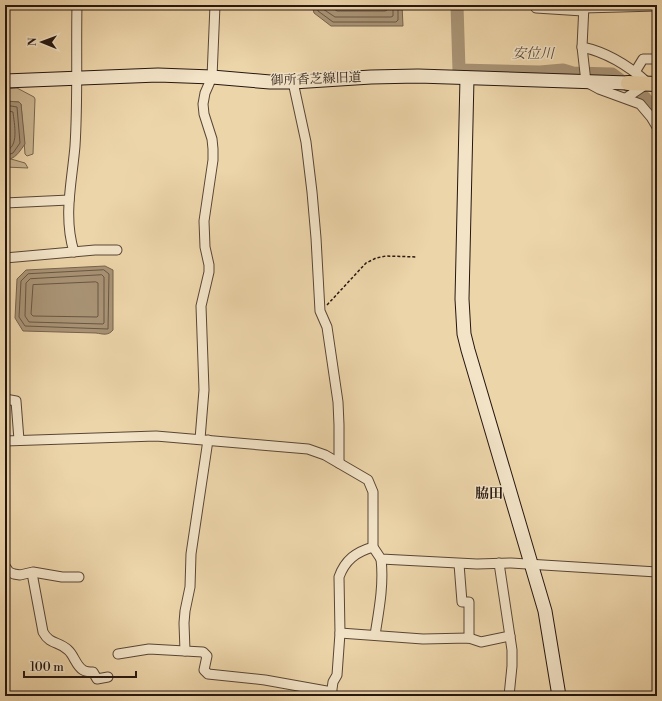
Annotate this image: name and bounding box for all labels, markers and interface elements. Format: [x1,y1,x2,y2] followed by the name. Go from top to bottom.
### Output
[22,22,62,62] north arrow
[26,37,40,46] text: N
[512,45,556,63] water label: 安位川
[270,69,362,89] street label: 御所香芝線旧道
[475,485,503,503] district label: 脇田
[24,653,136,679] scale bar
[30,660,64,675] text: 100 m

